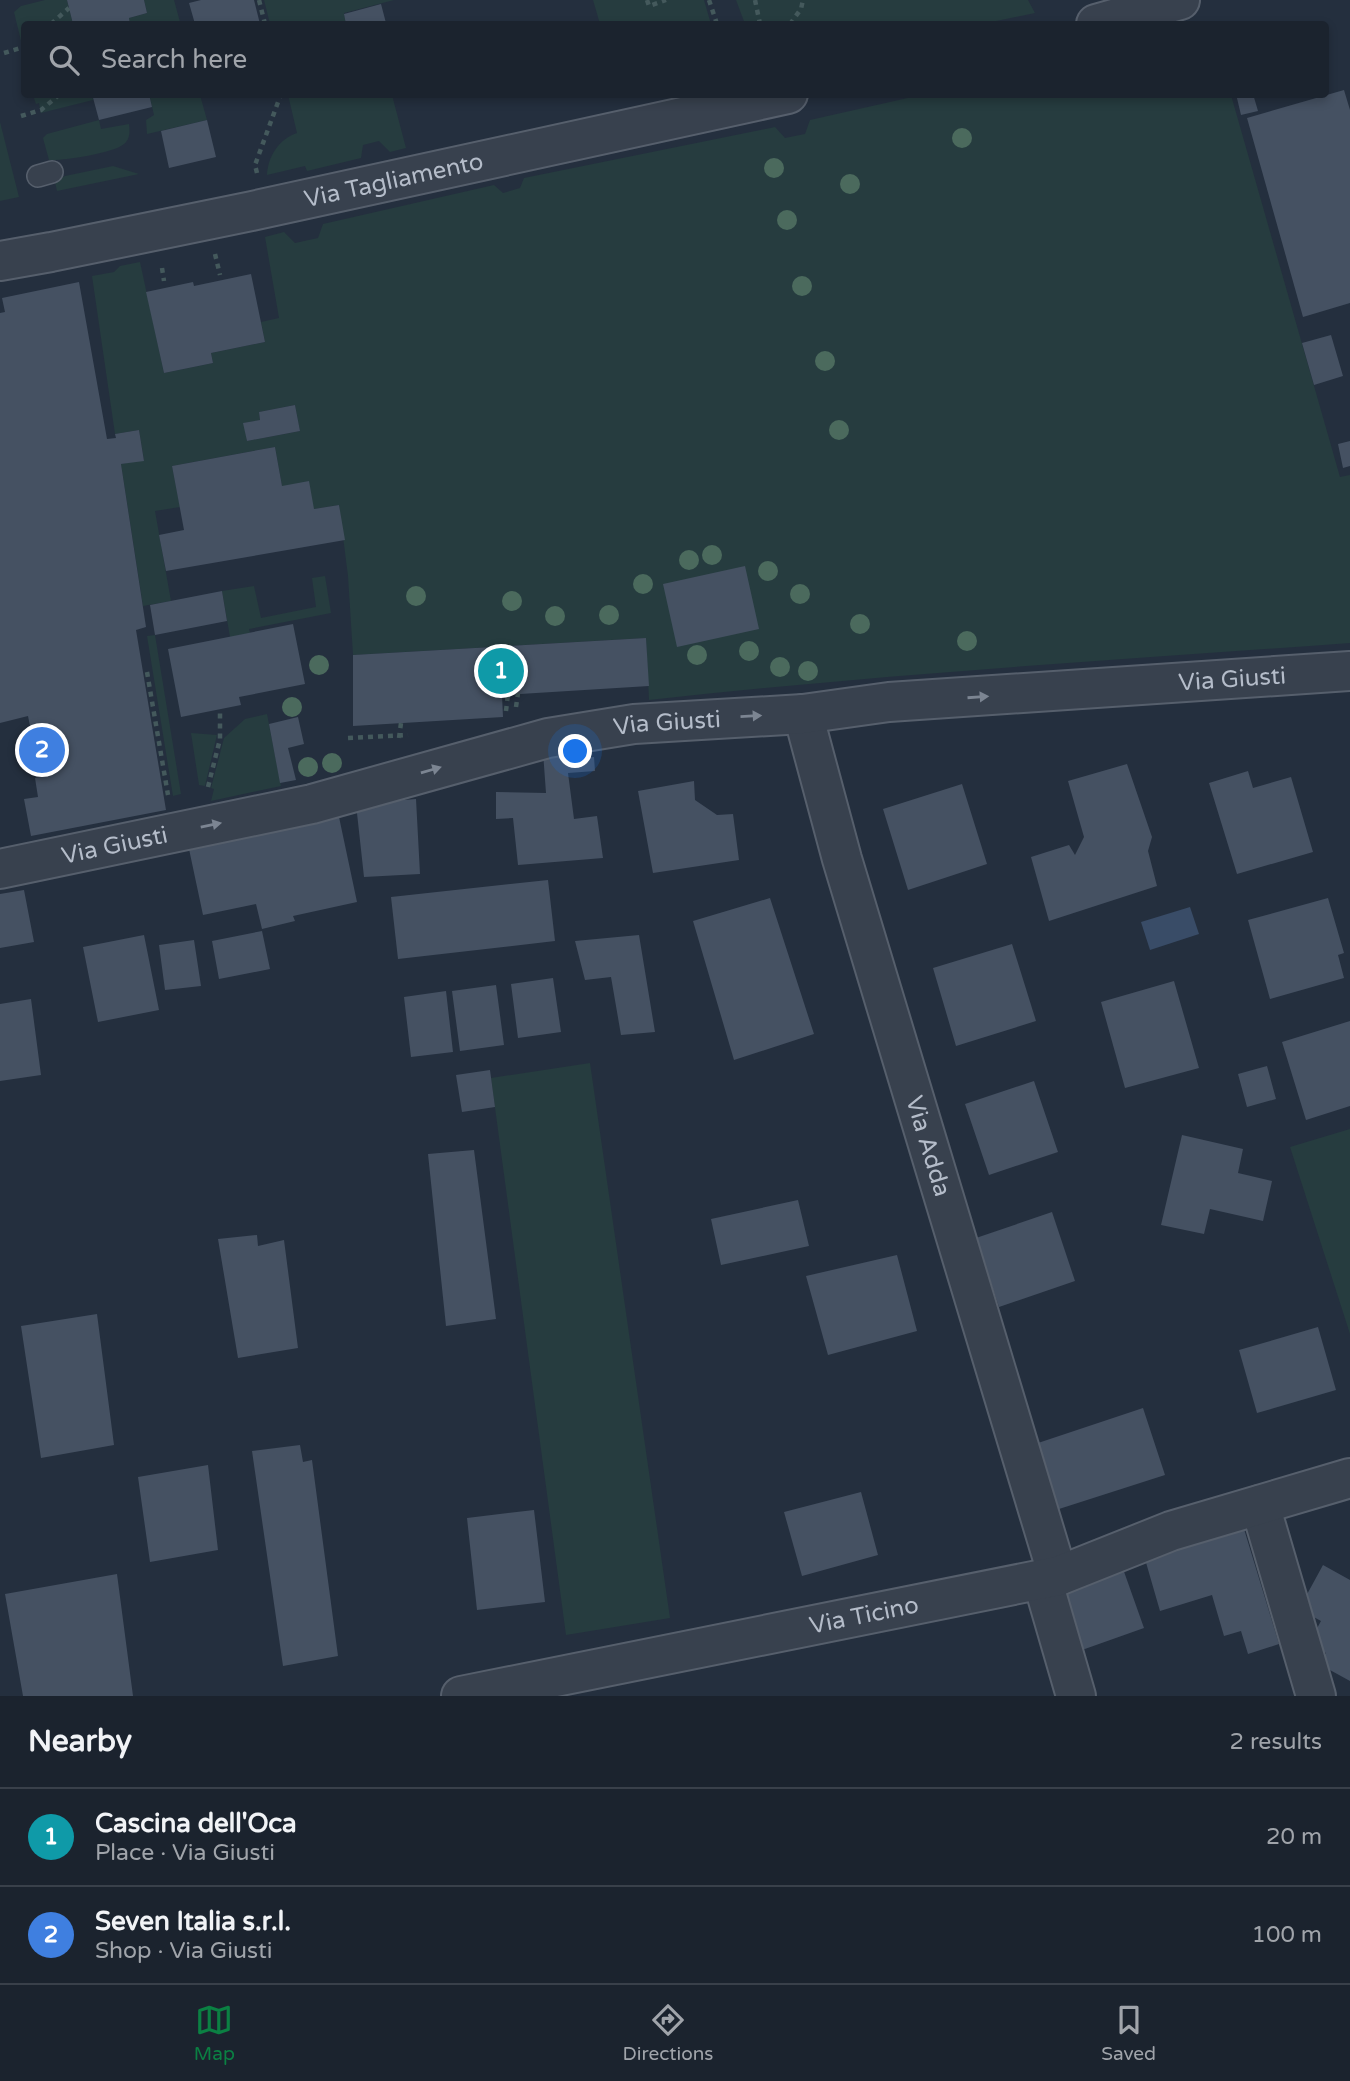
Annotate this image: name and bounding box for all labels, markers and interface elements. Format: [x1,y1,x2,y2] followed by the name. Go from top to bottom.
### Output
[21,21,1329,98] search box
[45,41,83,79] icon: search
[101,44,247,75] text: Search here
[301,146,486,214] street label: Via Tagliamento
[478,645,524,697] pin: 1
[1178,661,1287,697] street label: Via Giusti
[967,691,989,702] one-way arrow
[611,704,722,742] street label: Via Giusti
[740,711,762,722] one-way arrow
[19,724,65,776] pin: 2
[558,734,592,768] your location
[421,765,442,775] one-way arrow
[59,820,170,870] street label: Via Giusti
[200,820,222,831] one-way arrow
[900,1092,957,1200] street label: Via Adda
[807,1590,921,1640] street label: Via Ticino
[28,1723,132,1760] text: Nearby
[1229,1728,1322,1756] text: 2 results
[95,1808,297,1839] text: Cascina dell'Oca
[44,1823,58,1851] text: 1
[1266,1823,1322,1851] text: 20 m
[95,1839,275,1867] text: Place · Via Giusti
[95,1906,291,1937] text: Seven Italia s.r.l.
[44,1921,58,1949] text: 2
[1252,1921,1322,1949] text: 100 m
[95,1937,272,1965] text: Shop · Via Giusti
[194,2001,235,2065] tab: Map
[623,2001,714,2065] tab: Directions
[1101,2001,1156,2065] tab: Saved

